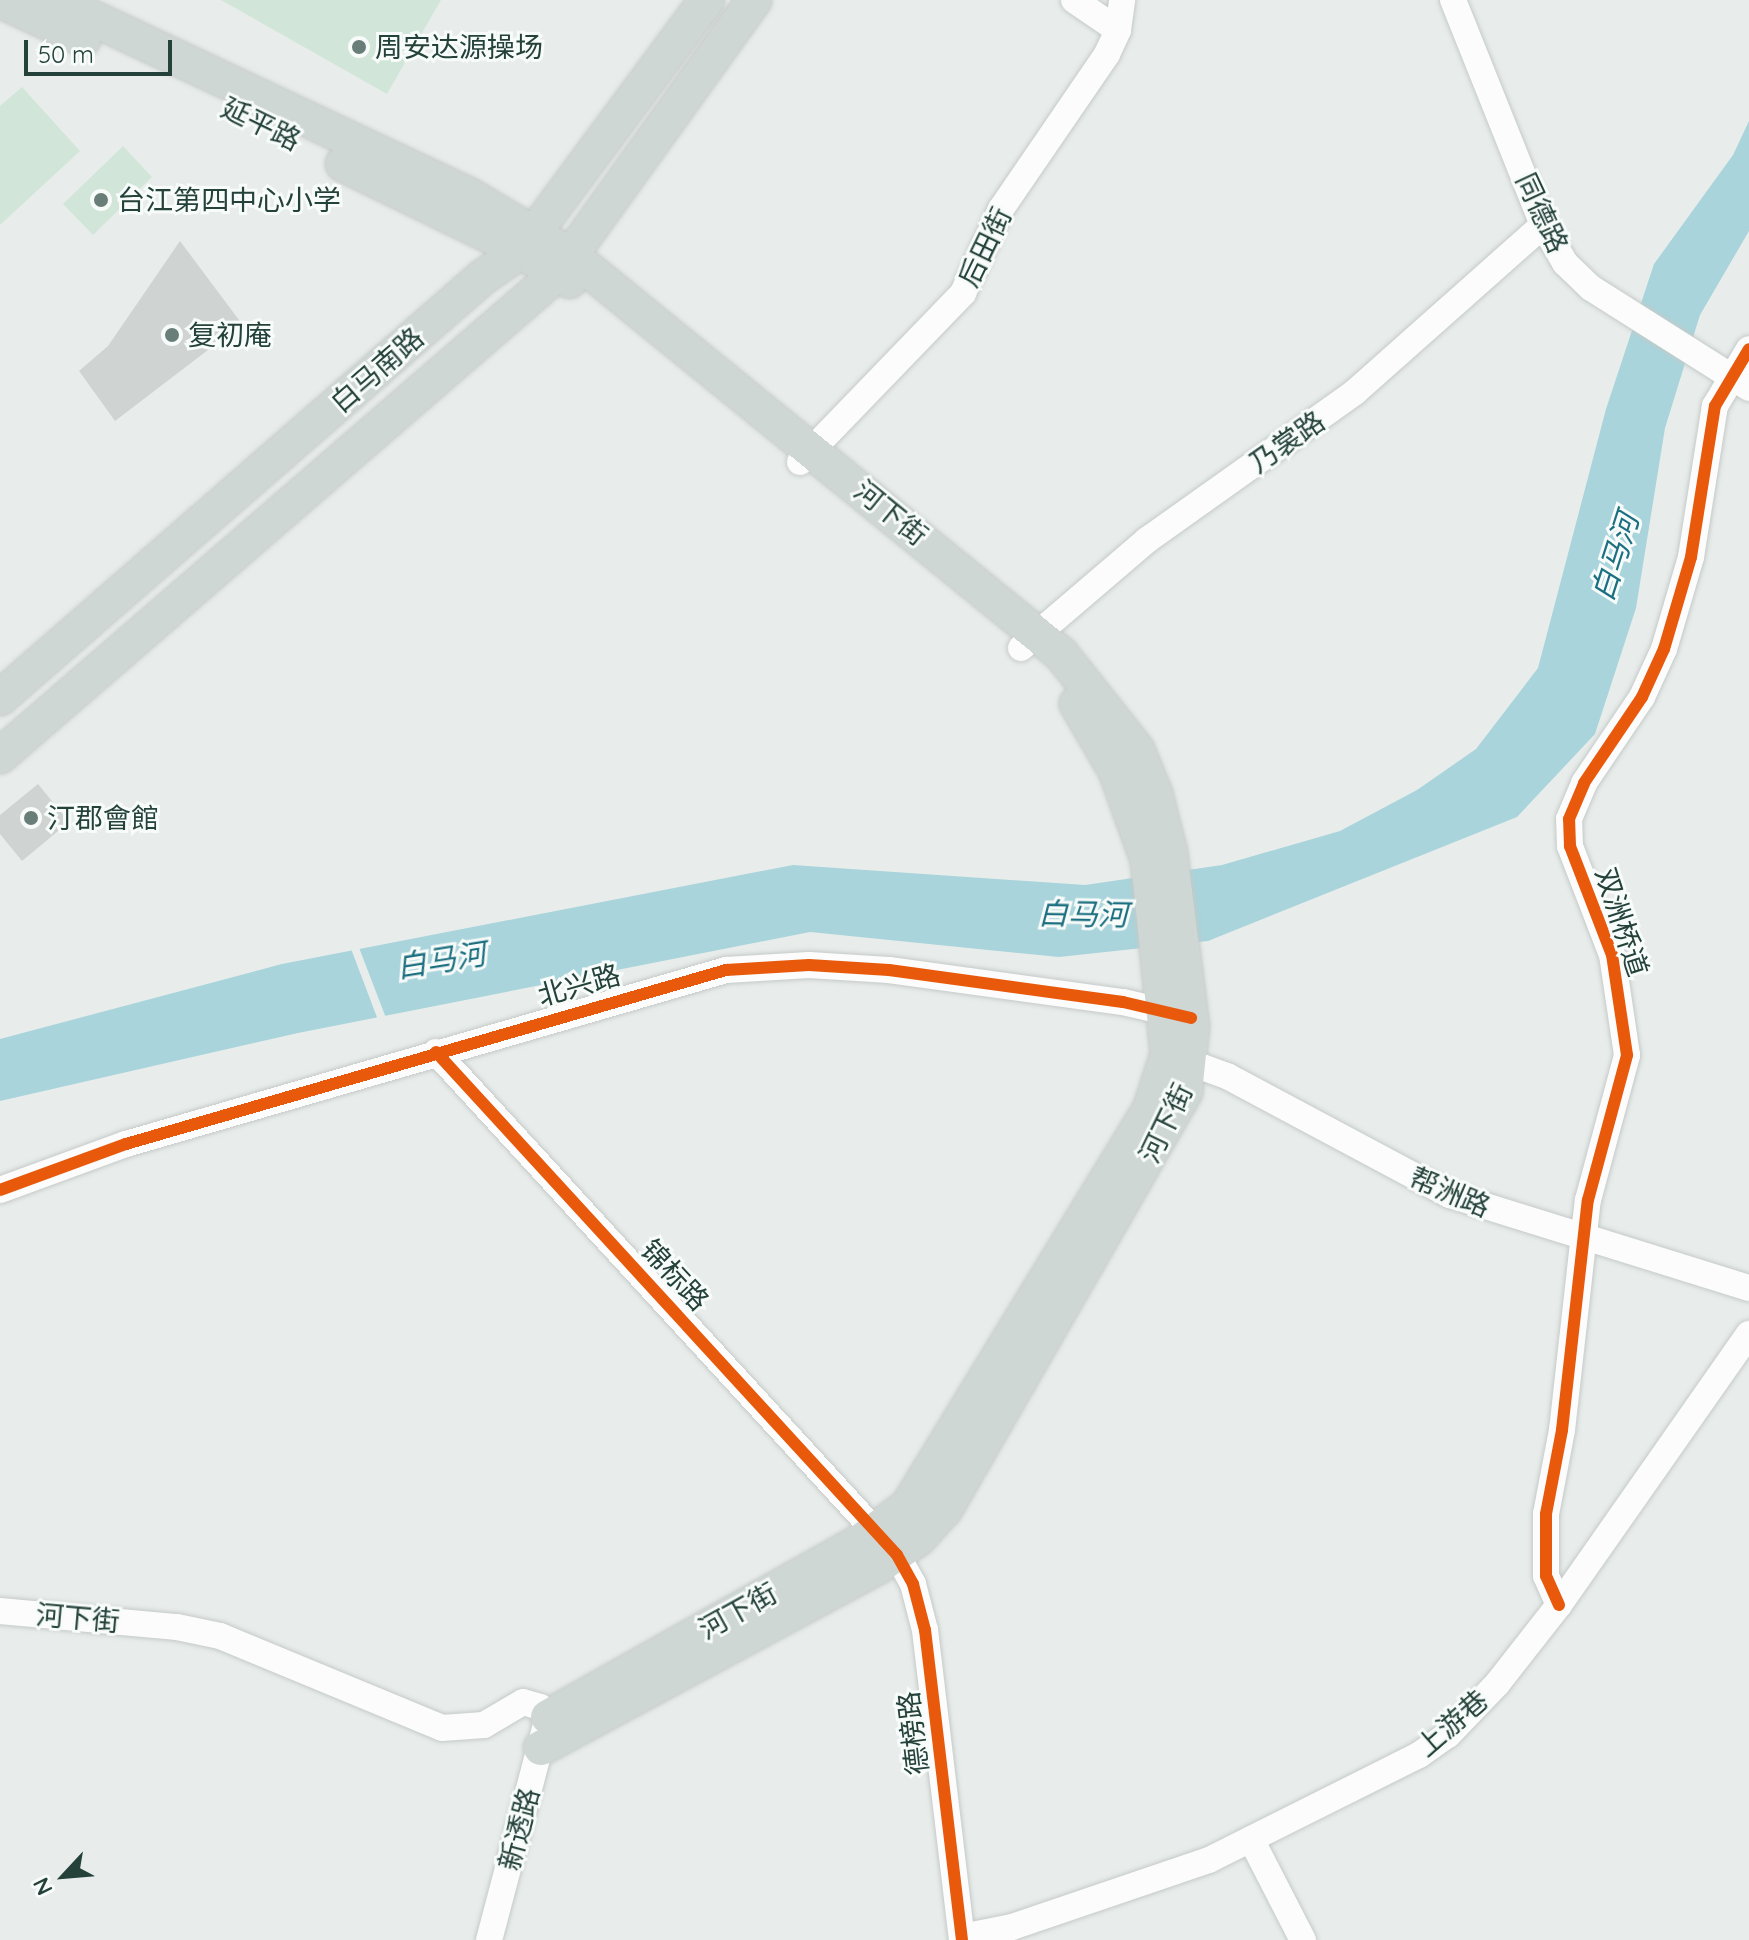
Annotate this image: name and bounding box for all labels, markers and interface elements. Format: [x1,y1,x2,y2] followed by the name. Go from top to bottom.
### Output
[28,24,176,74] scale bar
[375,30,543,64] place label: 周安达源操场
[350,38,368,56] marker: 周安达源操场
[38,39,94,69] text: 50 m
[216,90,306,158] street label: 延平路
[1509,168,1575,258] street label: 同德路
[117,183,341,217] place label: 台江第四中心小学
[92,191,110,209] marker: 台江第四中心小学
[951,202,1019,292] street label: 后田街
[188,318,272,352] place label: 复初庵
[324,321,430,419] street label: 白马南路
[163,326,181,344] marker: 复初庵
[1243,404,1331,480] street label: 乃裳路
[848,474,934,552] street label: 河下街
[1584,509,1646,605] water label: 白马河
[47,801,159,835] place label: 汀郡會館
[22,809,40,827] marker: 汀郡會館
[1589,864,1655,980] street label: 双洲桥道
[1038,895,1128,933] water label: 白马河
[394,935,488,985] water label: 白马河
[534,957,624,1013] street label: 北兴路
[1132,1078,1200,1168] street label: 河下街
[1405,1160,1495,1224] street label: 帮洲路
[634,1233,716,1317] street label: 锦标路
[693,1576,783,1646] street label: 河下街
[35,1598,121,1638] street label: 河下街
[1409,1683,1495,1763] street label: 上游巷
[891,1689,935,1777] street label: 德榜路
[492,1784,546,1874] street label: 新透路
[24,1836,104,1916] north arrow
[26,1873,59,1900] text: N

